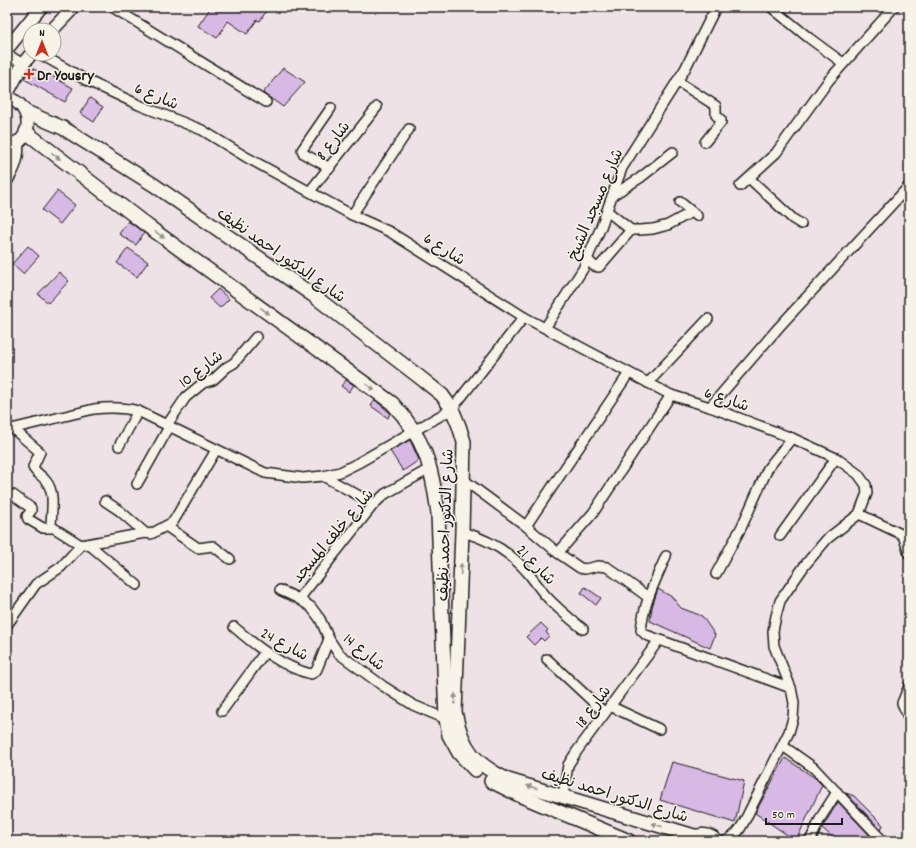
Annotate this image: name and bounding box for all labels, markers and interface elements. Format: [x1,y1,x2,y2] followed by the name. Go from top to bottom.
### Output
[22,22,62,62] north arrow
[39,26,45,42] text: N
[37,65,95,88] place label: Dr Yousry
[24,69,34,79] marker: Dr Yousry
[130,78,182,117] street label: شارع 6
[311,117,357,166] street label: شارع 8
[562,146,630,264] street label: شارع مسجد الشيخ
[51,152,62,160] one-way arrow
[211,203,350,309] street label: شارع الدكتور احمد نظيف
[418,228,469,272] street label: شارع 6
[155,231,165,239] one-way arrow
[260,307,270,315] one-way arrow
[174,346,229,394] street label: شارع 10
[701,382,752,419] street label: شارع 6
[365,383,376,392] one-way arrow
[432,448,461,602] street label: شارع الدكتور احمد نظيف
[287,484,380,589] street label: شارع خلف المسجد
[510,540,560,591] street label: شارع 21
[457,563,464,575] one-way arrow
[255,623,312,668] street label: شارع 24
[337,629,389,677] street label: شارع 14
[570,681,618,734] street label: شارع 18
[452,692,458,705] one-way arrow
[538,763,691,830] street label: شارع الدكتور احمد نظيف
[526,784,539,790] one-way arrow
[766,800,842,826] scale bar
[772,807,795,824] text: 50 m
[651,822,663,828] one-way arrow

